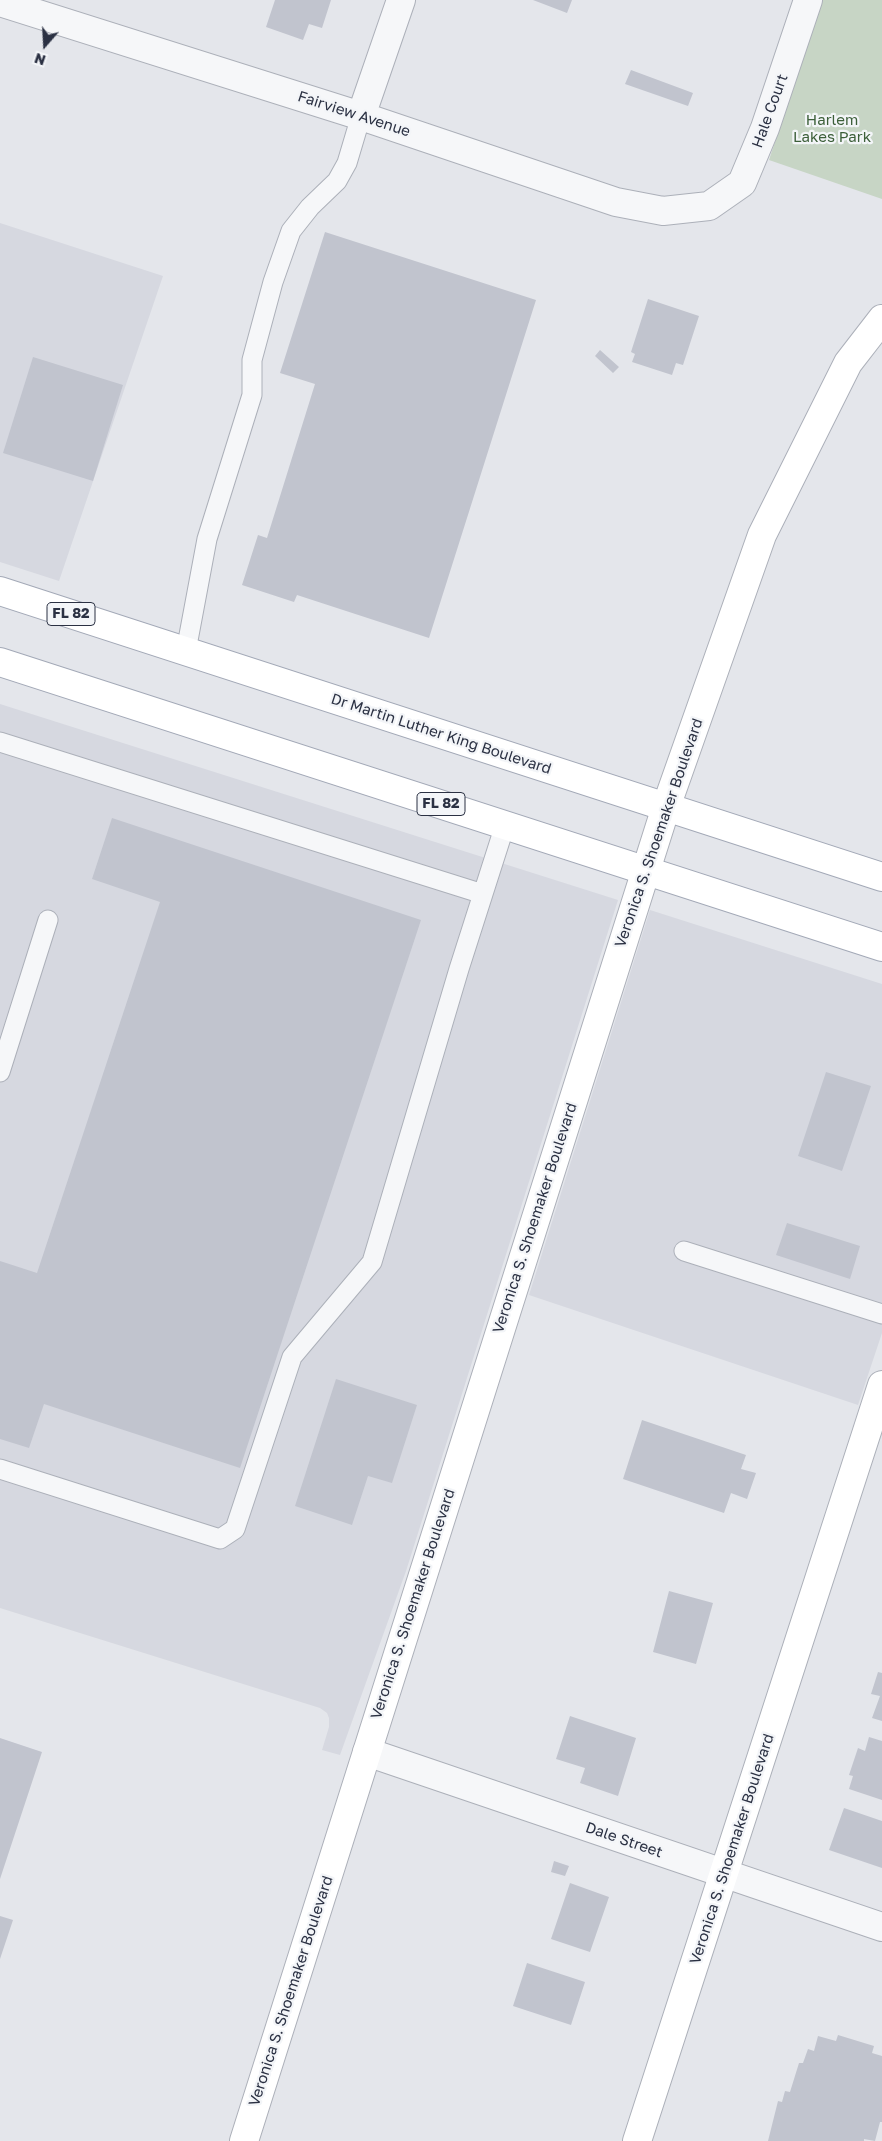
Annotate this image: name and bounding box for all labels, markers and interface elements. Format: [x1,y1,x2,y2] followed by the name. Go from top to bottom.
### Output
[20,20,70,70] north arrow
[32,50,48,69] text: N
[748,72,792,150] street label: Hale Court
[295,87,413,141] street label: Fairview Avenue
[793,111,871,146] park label: Harlem Lakes Park
[47,602,95,626] road number: FL 82
[329,690,553,778] street label: Dr Martin Luther King Boulevard
[611,716,707,950] street label: Veronica S. Shoemaker Boulevard
[417,792,465,816] road number: FL 82
[489,1101,581,1335] street label: Veronica S. Shoemaker Boulevard
[367,1487,459,1721] street label: Veronica S. Shoemaker Boulevard
[686,1732,778,1966] street label: Veronica S. Shoemaker Boulevard
[583,1818,665,1862] street label: Dale Street
[245,1874,337,2108] street label: Veronica S. Shoemaker Boulevard

